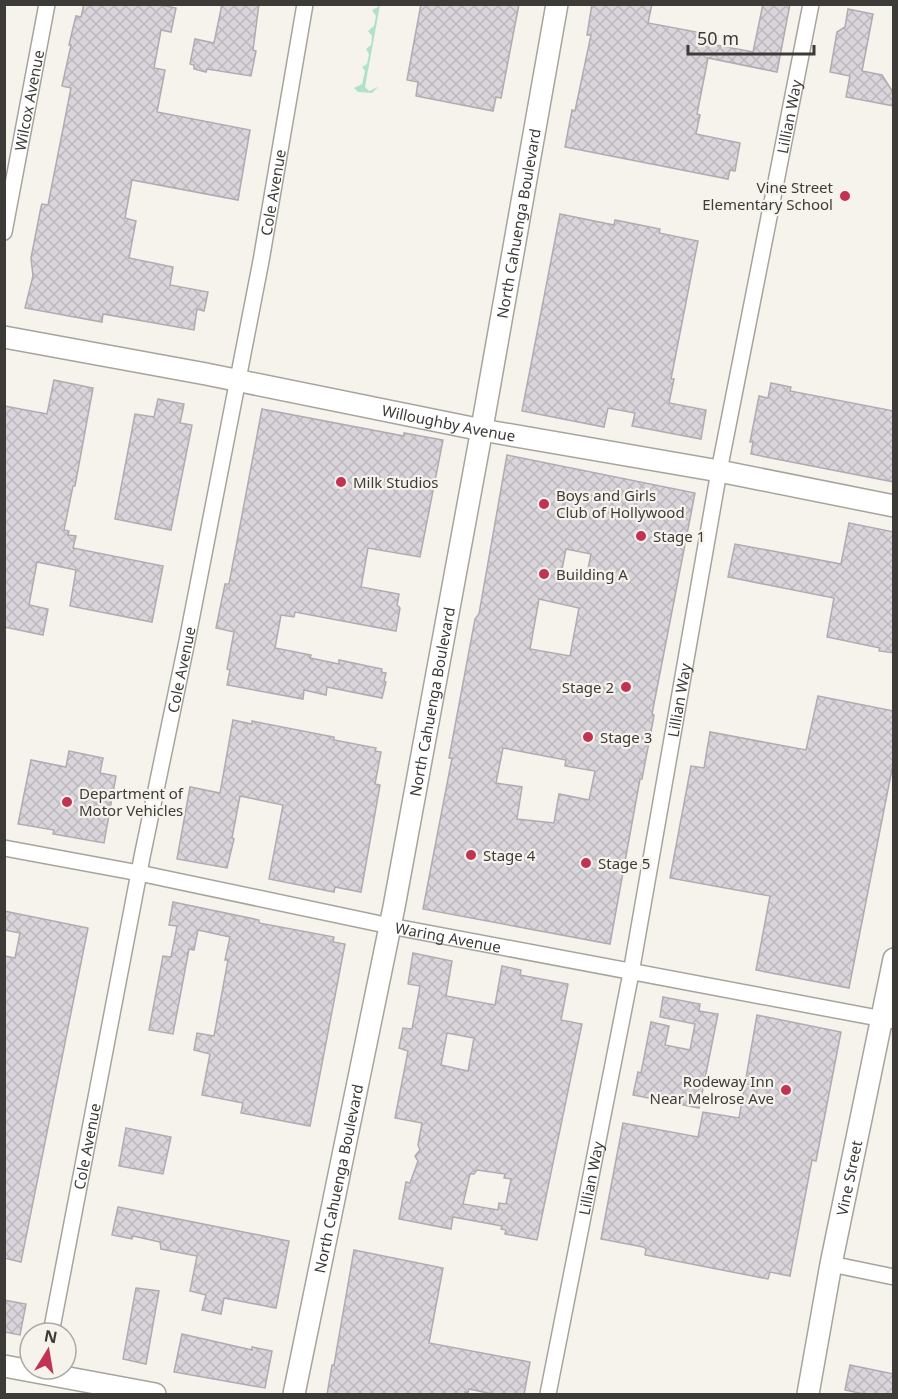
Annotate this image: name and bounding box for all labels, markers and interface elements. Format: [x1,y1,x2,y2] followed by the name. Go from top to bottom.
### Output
[688,18,814,56] scale bar
[697,26,739,50] text: 50 m
[10,48,48,152] street label: Wilcox Avenue
[772,78,806,155] street label: Lillian Way
[492,127,545,320] street label: North Cahuenga Boulevard
[256,148,290,237] street label: Cole Avenue
[702,177,834,214] place label: Vine Street Elementary School
[838,189,852,203] marker: Vine Street Elementary School
[380,400,517,446] street label: Willoughby Avenue
[353,472,439,492] place label: Milk Studios
[334,475,348,489] marker: Milk Studios
[556,485,685,522] place label: Boys and Girls Club of Hollywood
[537,497,551,511] marker: Boys and Girls Club of Hollywood
[653,526,705,546] place label: Stage 1
[634,529,648,543] marker: Stage 1
[556,564,628,584] place label: Building A
[537,567,551,581] marker: Building A
[405,605,459,798] street label: North Cahuenga Boulevard
[162,625,200,715] street label: Cole Avenue
[663,661,695,739] street label: Lillian Way
[562,677,614,697] place label: Stage 2
[619,680,633,694] marker: Stage 2
[600,727,652,747] place label: Stage 3
[581,730,595,744] marker: Stage 3
[79,783,184,820] place label: Department of Motor Vehicles
[60,795,74,809] marker: Department of Motor Vehicles
[483,845,536,865] place label: Stage 4
[464,848,478,862] marker: Stage 4
[598,853,650,873] place label: Stage 5
[579,856,593,870] marker: Stage 5
[394,917,503,957] street label: Waring Avenue
[650,1071,774,1108] place label: Rodeway Inn Near Melrose Ave
[309,1082,367,1275] street label: North Cahuenga Boulevard
[779,1083,793,1097] marker: Rodeway Inn Near Melrose Ave
[69,1102,105,1191] street label: Cole Avenue
[831,1138,866,1217] street label: Vine Street
[574,1139,608,1217] street label: Lillian Way
[18,1321,78,1381] north arrow
[42,1324,59,1348] text: N

